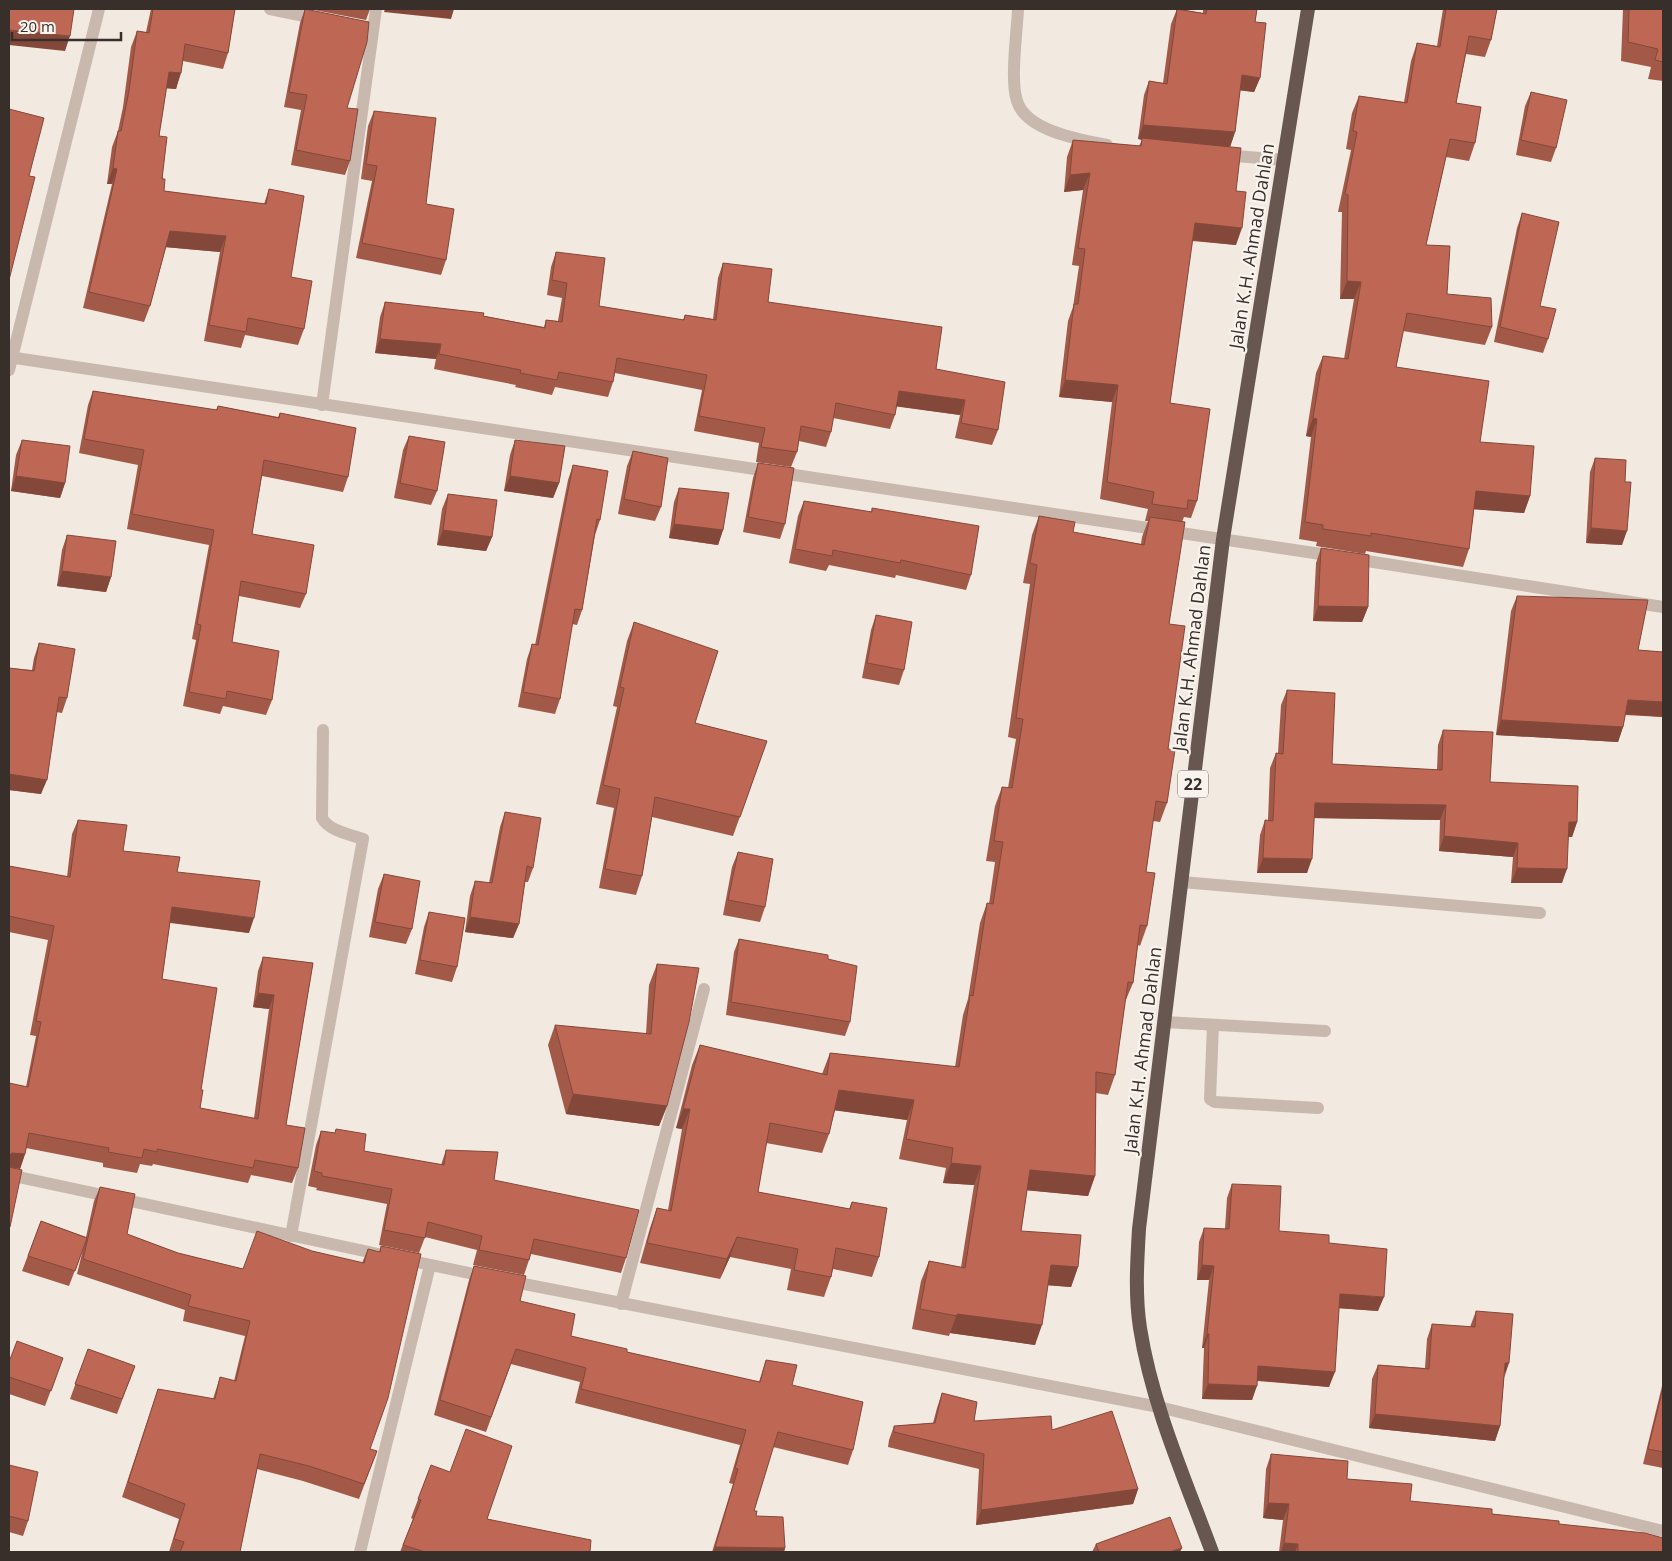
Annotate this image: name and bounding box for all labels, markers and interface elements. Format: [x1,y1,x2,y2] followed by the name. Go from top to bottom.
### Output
[12,10,121,42] scale bar
[20,16,55,36] text: 20 m
[1223,141,1279,353] street label: Jalan K.H. Ahmad Dahlan
[1166,543,1216,755] street label: Jalan K.H. Ahmad Dahlan
[1178,771,1208,798] road number: 22
[1117,945,1167,1157] street label: Jalan K.H. Ahmad Dahlan

